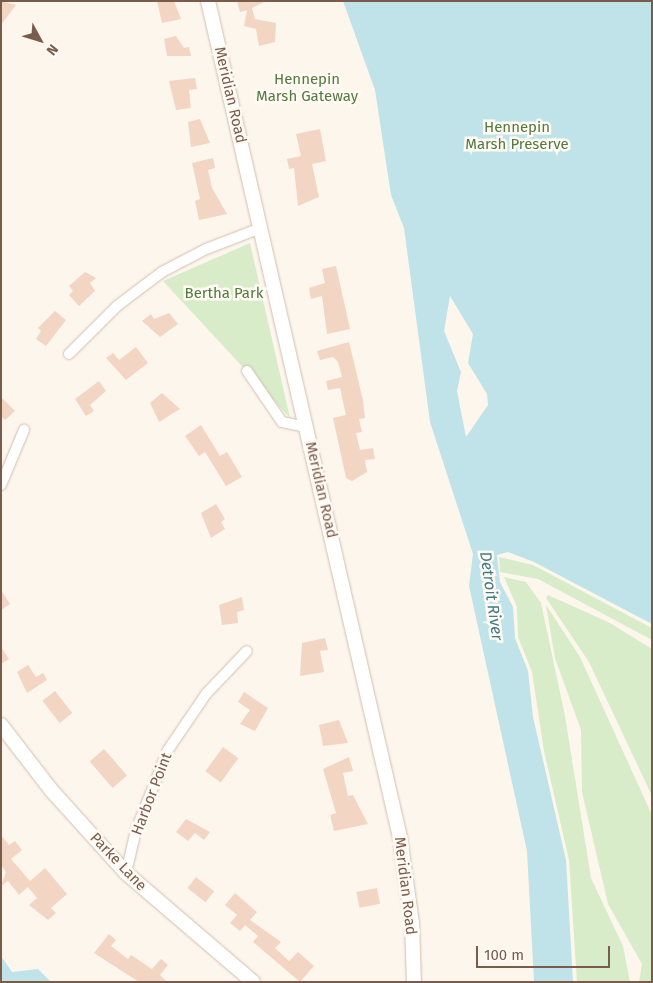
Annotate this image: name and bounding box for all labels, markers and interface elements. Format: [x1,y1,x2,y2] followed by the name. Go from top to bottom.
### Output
[15,15,65,65] north arrow
[43,41,62,59] text: N
[210,45,250,145] street label: Meridian Road
[256,70,358,105] park label: Hennepin Marsh Gateway
[465,118,569,153] park label: Hennepin Marsh Preserve
[185,285,263,303] park label: Bertha Park
[301,440,341,540] street label: Meridian Road
[475,550,507,642] water label: Detroit River
[128,750,176,838] street label: Harbor Point
[86,829,150,895] street label: Parke Lane
[390,836,420,936] street label: Meridian Road
[478,936,612,968] scale bar
[484,946,524,964] text: 100 m

